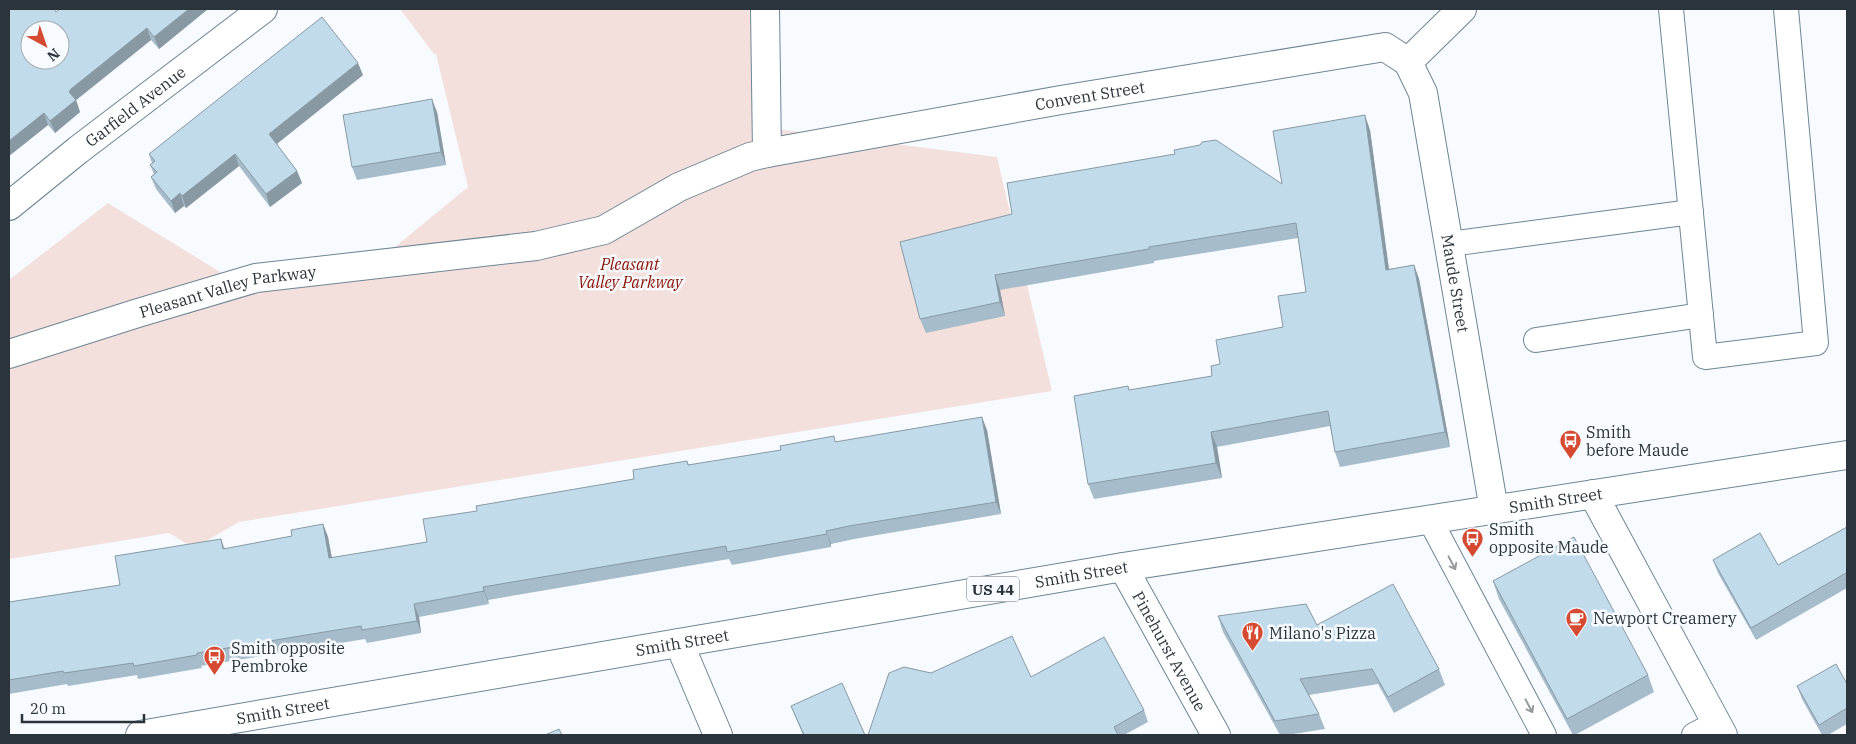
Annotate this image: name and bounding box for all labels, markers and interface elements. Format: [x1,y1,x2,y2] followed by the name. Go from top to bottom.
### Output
[20,20,70,70] north arrow
[43,45,63,65] text: N
[81,62,190,151] street label: Garfield Avenue
[1033,76,1147,114] street label: Convent Street
[1437,233,1474,334] street label: Maude Street
[578,254,684,292] park label: Pleasant Valley Parkway
[137,261,318,322] street label: Pleasant Valley Parkway
[1586,422,1689,460] place label: Smith before Maude
[1558,429,1582,460] bus stop icon: Smith before Maude
[1508,483,1604,517] street label: Smith Street
[1489,519,1608,557] place label: Smith opposite Maude
[1461,526,1485,557] bus stop icon: Smith opposite Maude
[1448,555,1458,569] one-way arrow
[1033,556,1130,592] street label: Smith Street
[967,576,1019,602] road number: US 44
[1128,587,1211,715] street label: Pinehurst Avenue
[1565,606,1589,637] cafe icon: Newport Creamery
[1593,608,1737,628] place label: Newport Creamery
[1241,621,1265,652] restaurant icon: Milano's Pizza
[1269,623,1376,643] place label: Milano's Pizza
[634,625,731,660] street label: Smith Street
[231,638,345,676] place label: Smith opposite Pembroke
[203,645,227,676] bus stop icon: Smith opposite Pembroke
[22,692,145,724] scale bar
[235,693,331,728] street label: Smith Street
[1525,698,1534,713] one-way arrow
[30,699,66,718] text: 20 m

